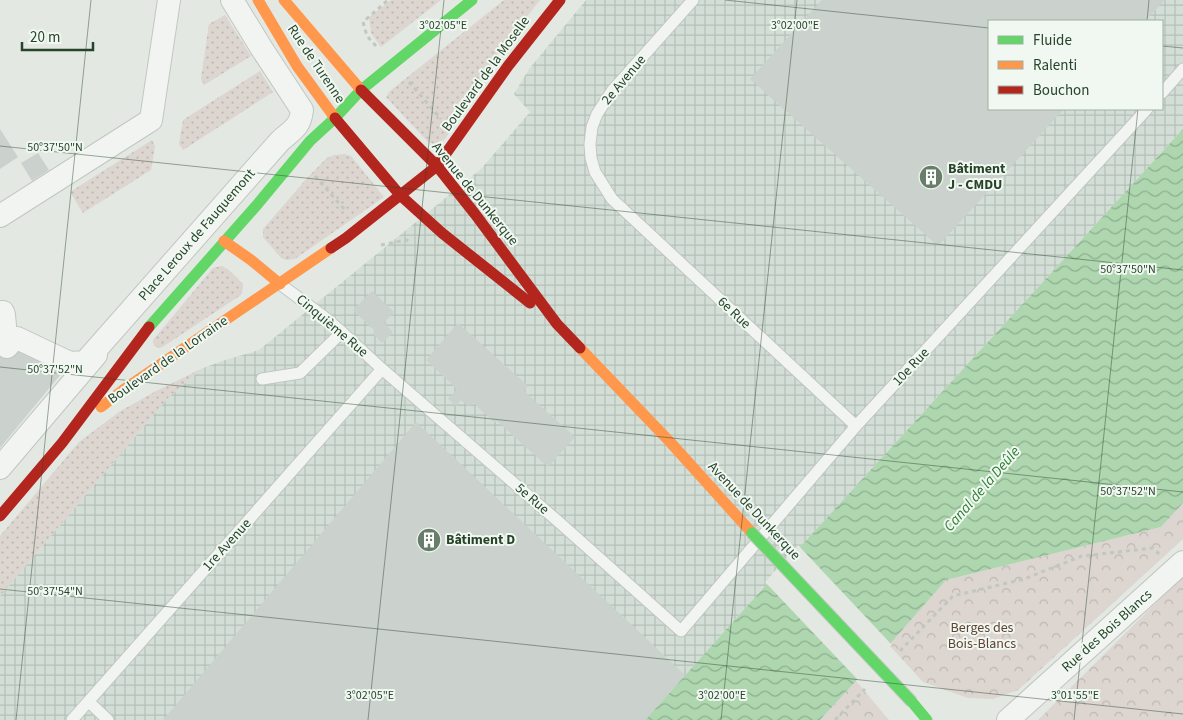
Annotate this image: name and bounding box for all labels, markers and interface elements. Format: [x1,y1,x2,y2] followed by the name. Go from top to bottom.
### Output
[437,12,535,136] street label: Boulevard de la Moselle
[419,17,467,34] text: 3°02'05"E
[771,17,819,34] text: 3°02'00"E
[22,20,94,52] scale bar
[988,20,1163,110] legend
[282,21,350,107] street label: Rue de Turenne
[30,27,60,48] text: 20 m
[1033,30,1072,51] text: Fluide
[597,51,651,109] street label: 2e Avenue
[1033,55,1077,76] text: Ralenti
[1033,80,1089,101] text: Bouchon
[427,138,523,250] street label: Avenue de Dunkerque
[27,139,83,156] text: 50°37'50"N
[948,159,1006,195] place label: Bâtiment J - CMDU
[134,164,260,306] street label: Place Leroux de Fauquemont
[918,164,944,190] building icon: Bâtiment J - CMDU
[1100,261,1156,278] text: 50°37'50"N
[292,290,372,362] street label: Cinquième Rue
[713,292,755,334] street label: 6e Rue
[104,311,232,409] street label: Boulevard de la Lorraine
[888,343,934,391] street label: 10e Rue
[27,361,83,378] text: 50°37'52"N
[939,442,1025,536] water label: Canal de la Deûle
[703,457,805,565] street label: Avenue de Dunkerque
[511,479,553,519] street label: 5e Rue
[1100,483,1156,500] text: 50°37'52"N
[198,514,256,576] street label: 1re Avenue
[416,527,442,553] building icon: Bâtiment D
[446,530,515,550] place label: Bâtiment D
[27,583,83,600] text: 50°37'54"N
[1057,585,1157,677] street label: Rue des Bois Blancs
[948,618,1016,654] park label: Berges des Bois-Blancs
[346,687,394,704] text: 3°02'05"E
[698,687,746,704] text: 3°02'00"E
[1051,687,1099,704] text: 3°01'55"E

